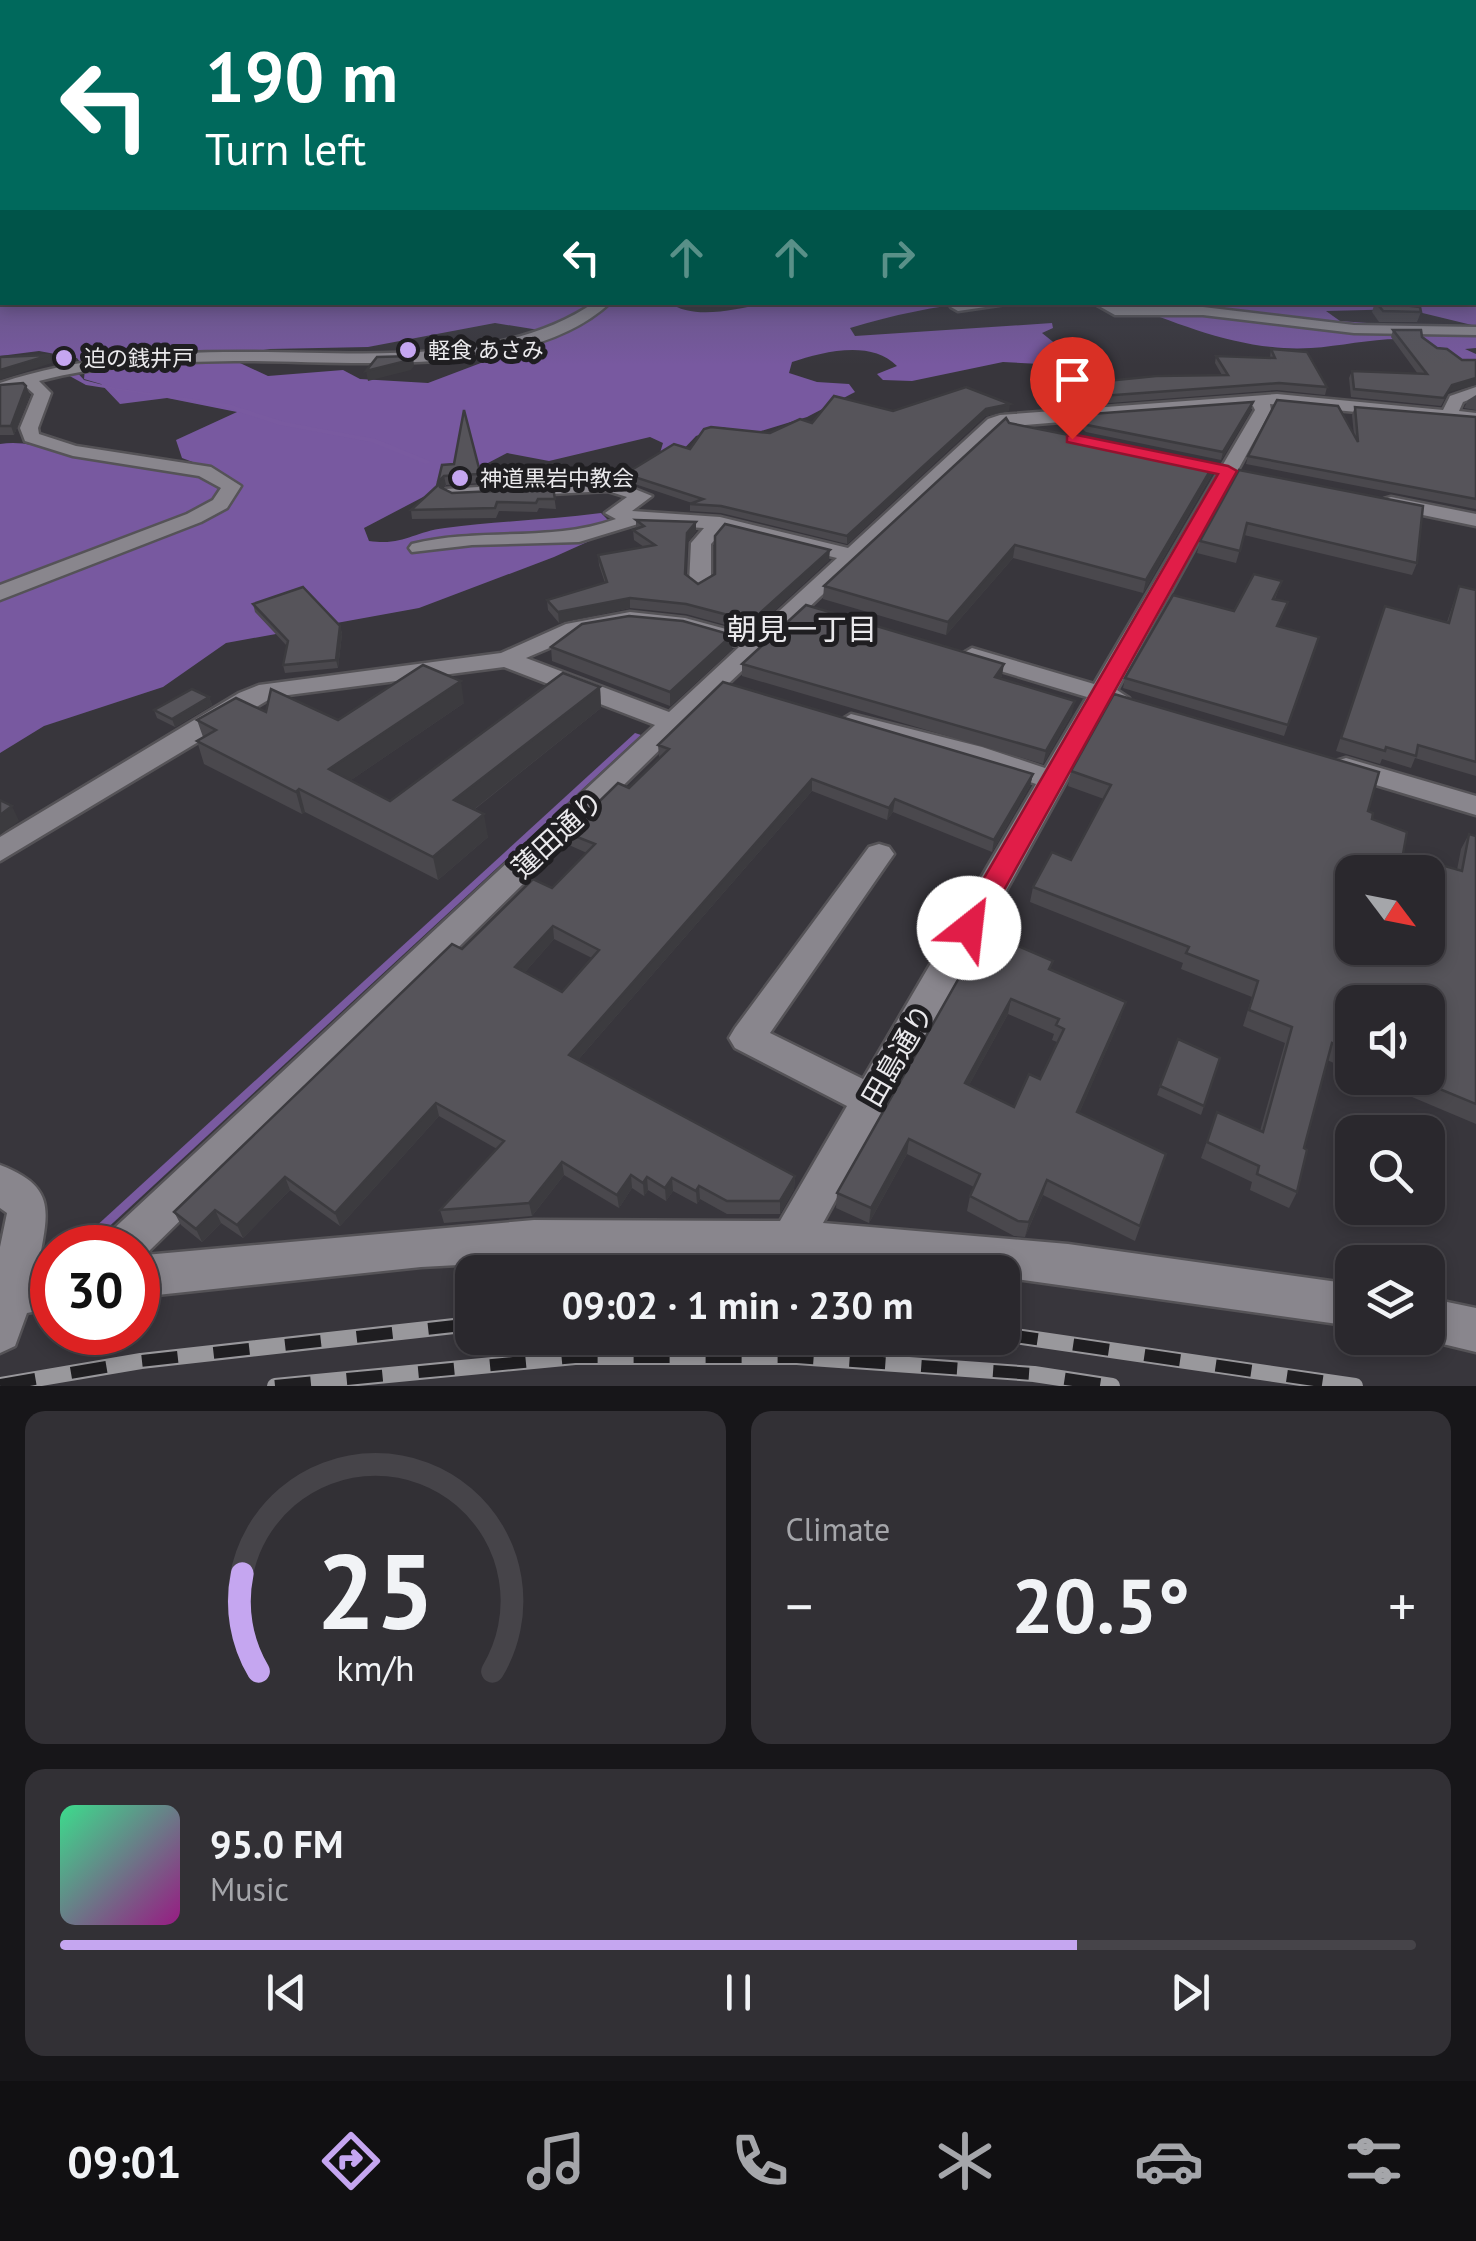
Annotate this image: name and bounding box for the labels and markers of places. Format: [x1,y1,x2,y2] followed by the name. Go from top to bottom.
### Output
[428,336,544,364] place label: 軽食 あさみ
[1030,337,1115,440] pin
[397,339,419,361] marker: 軽食 あさみ
[84,344,194,372] place label: 迫の銭井戸
[53,347,75,369] marker: 迫の銭井戸
[480,464,634,492] place label: 神道黒岩中教会
[449,467,471,489] marker: 神道黒岩中教会

